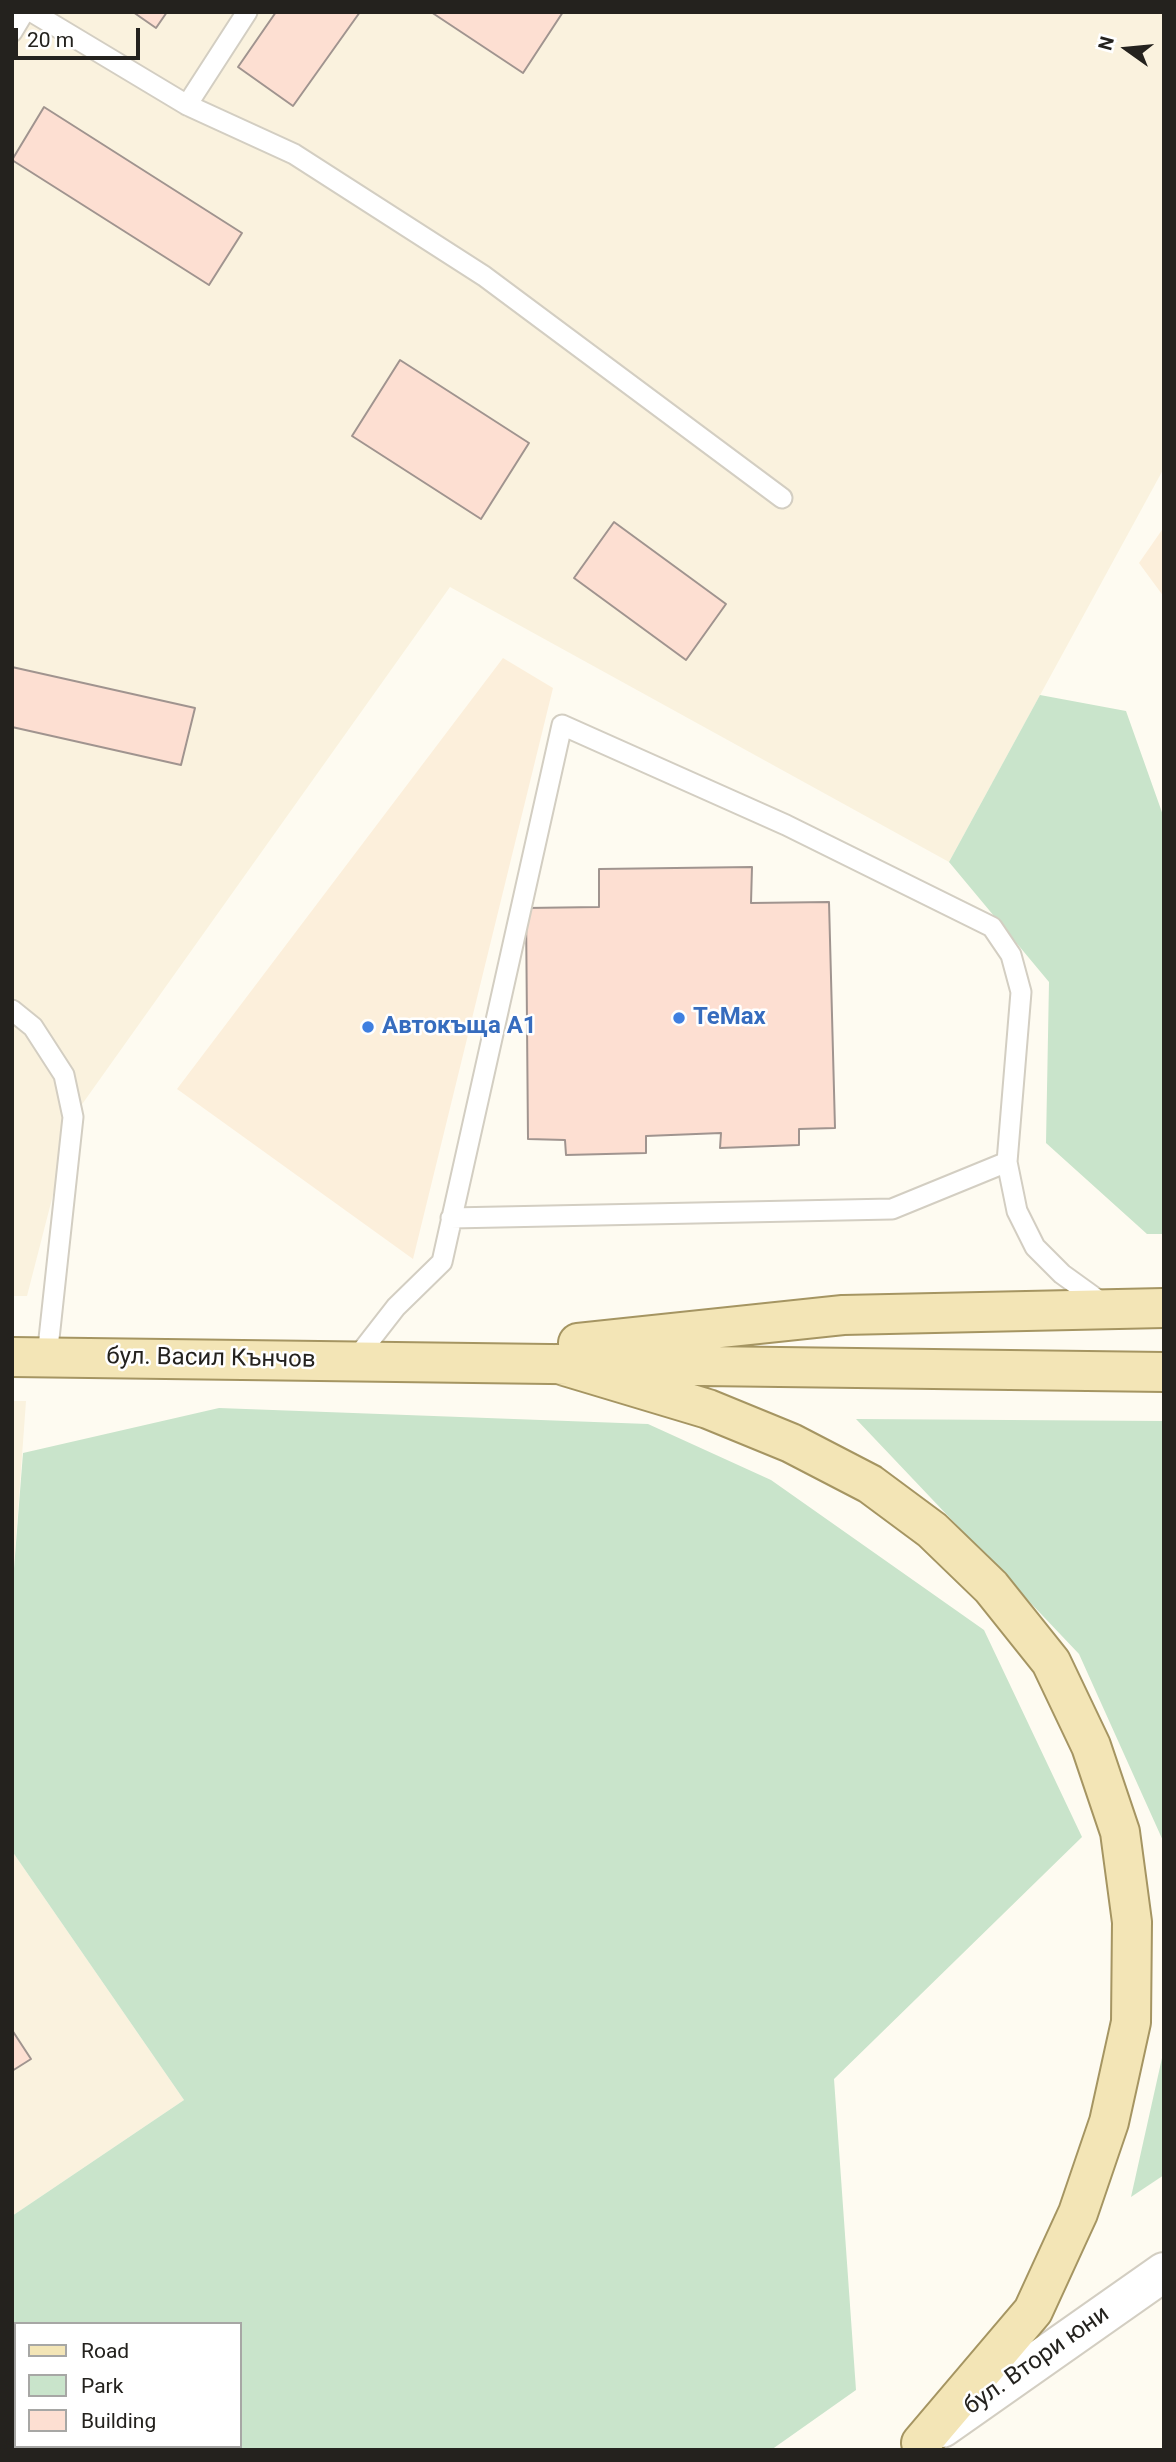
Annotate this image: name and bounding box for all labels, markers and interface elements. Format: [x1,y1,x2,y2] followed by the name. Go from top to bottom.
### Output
[18,14,144,58] scale bar
[1092,14,1162,84] north arrow
[27,28,74,52] text: 20 m
[1093,34,1119,53] text: N
[693,1004,766,1032] place label: TeMax
[671,1010,687,1026] marker: TeMax
[382,1013,537,1041] place label: Автокъща А1
[360,1019,376,1035] marker: Автокъща А1
[106,1343,316,1375] street label: бул. Васил Кънчов
[959,2300,1115,2422] street label: бул. Втори юни
[14,2322,242,2448] legend
[81,2339,129,2363] text: Road
[81,2374,123,2398] text: Park
[81,2409,156,2433] text: Building

